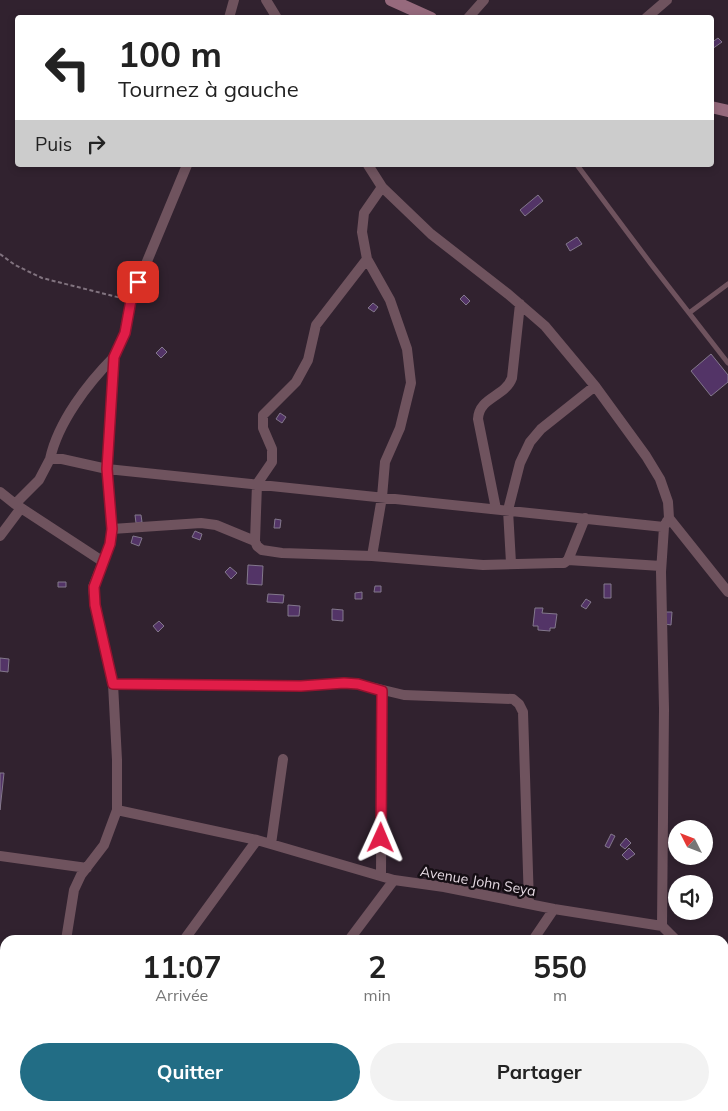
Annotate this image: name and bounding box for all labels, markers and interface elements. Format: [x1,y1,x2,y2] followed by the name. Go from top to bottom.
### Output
[118,32,222,76] text: 100 m
[35,35,100,100] icon: left
[118,75,299,103] text: Tournez à gauche
[82,130,110,158] icon: right
[35,132,72,156] text: Puis
[117,261,159,303] pin
[124,268,152,296] icon: arrive
[354,811,406,863] position arrow
[668,820,712,865] north arrow
[668,820,713,920] map controls
[419,862,537,900] street label: Avenue John Seya
[668,875,713,920] button: sound
[142,948,222,986] text: 11:07
[368,948,386,986] text: 2
[533,948,587,986] text: 550
[155,985,208,1005] text: Arrivée
[364,985,391,1005] text: min
[553,985,567,1005] text: m
[20,1043,360,1101] button: Quitter
[370,1043,709,1101] button: Partager

